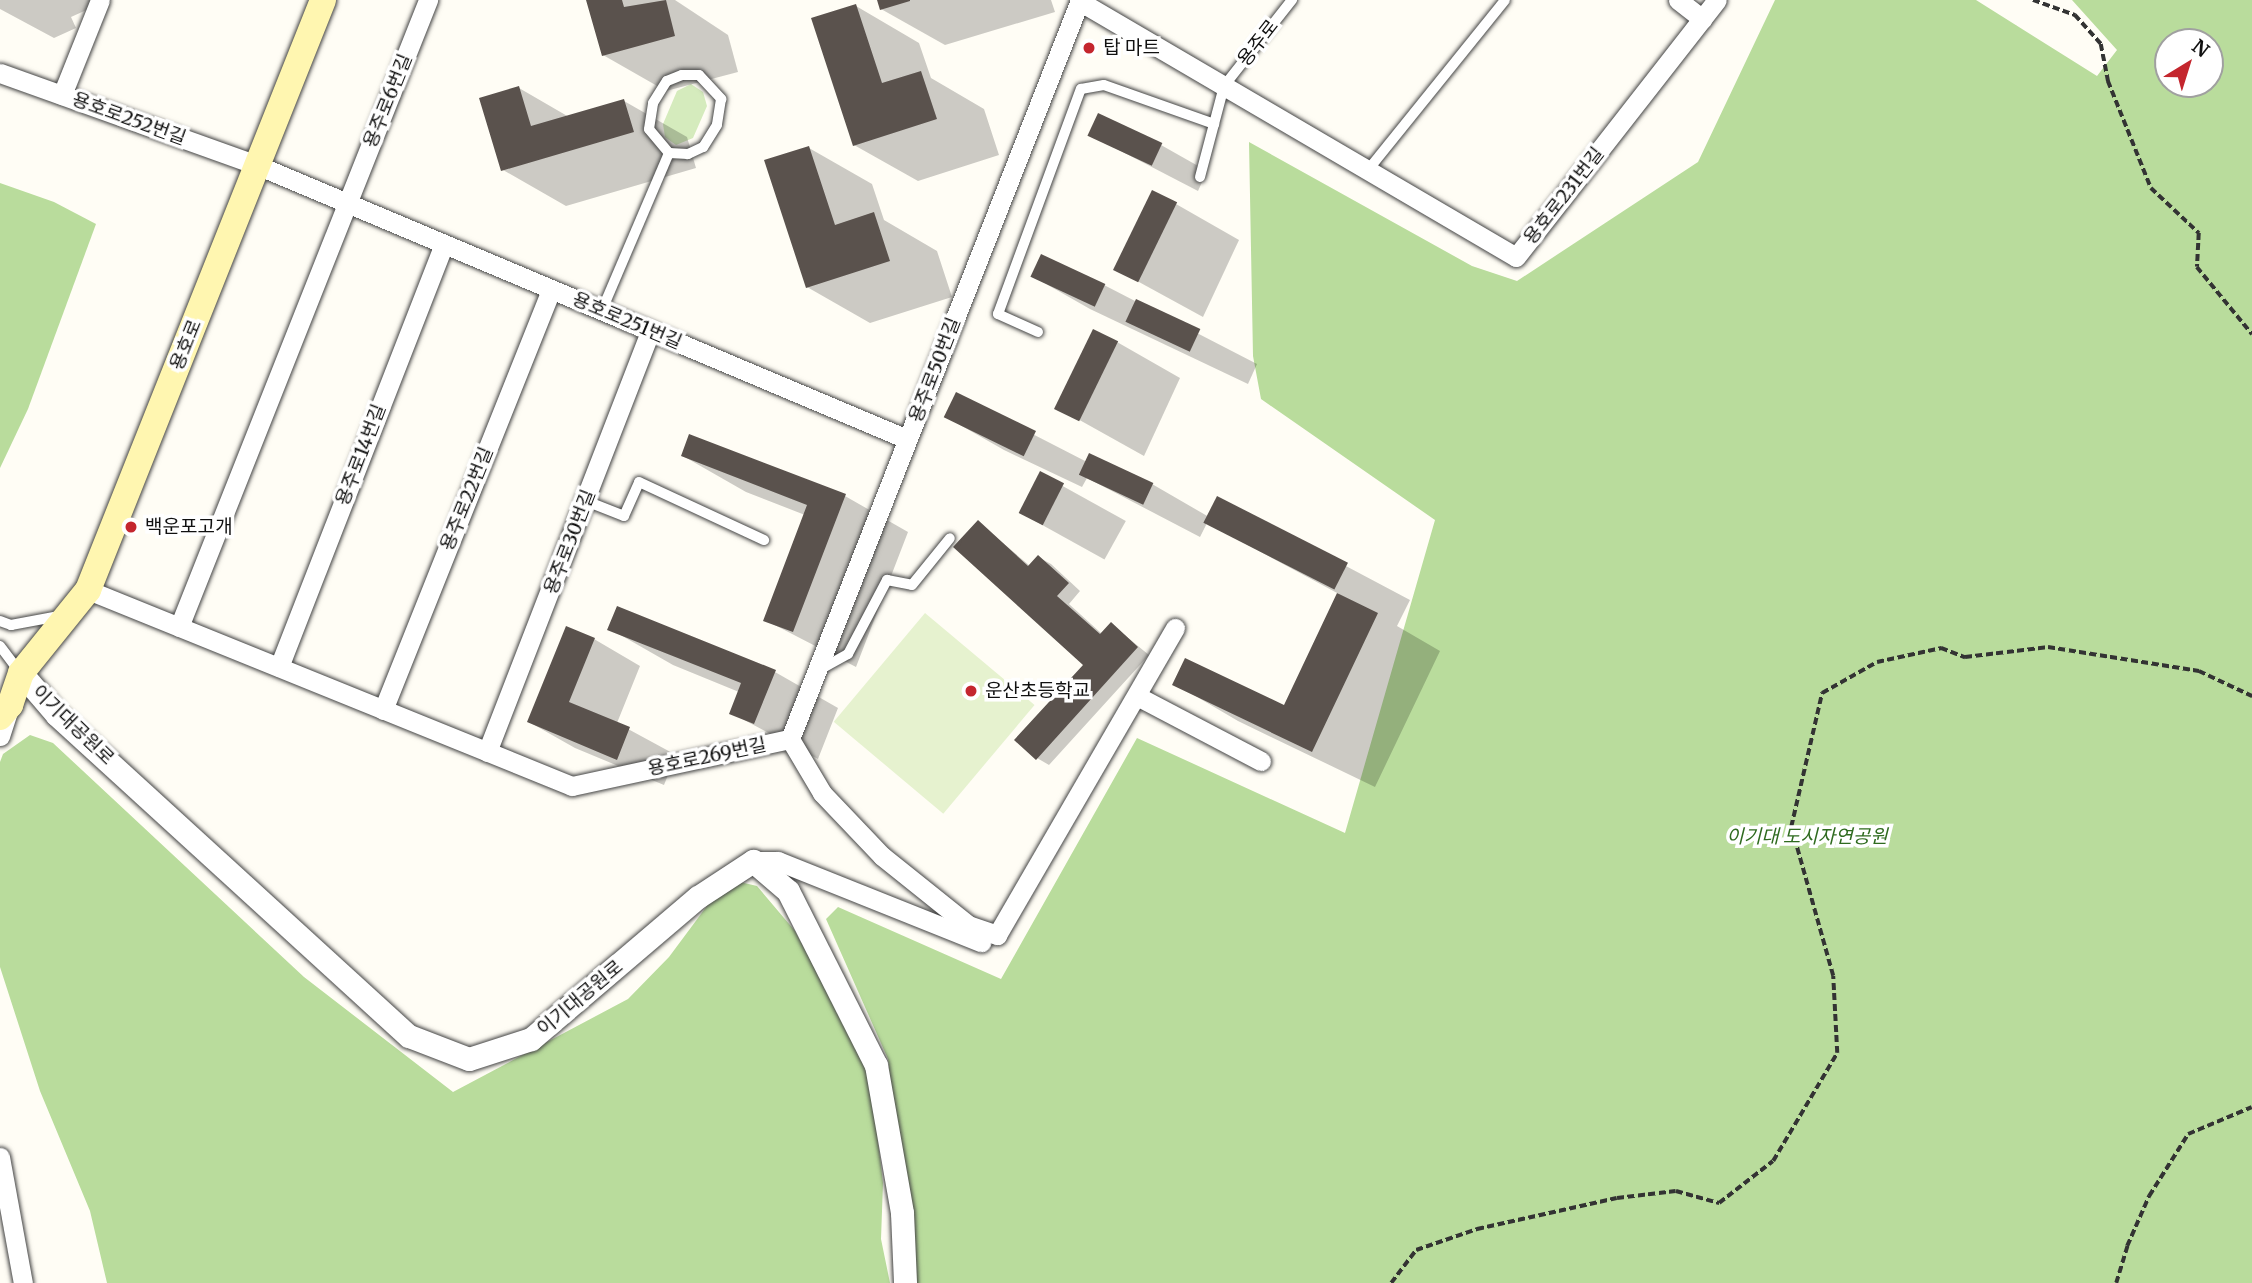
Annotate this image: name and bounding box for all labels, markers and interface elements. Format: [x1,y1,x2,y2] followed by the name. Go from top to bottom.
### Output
[1233,15,1283,71] street label: 용주로
[2154,28,2224,98] north arrow
[2187,34,2214,62] text: N
[1103,37,1160,59] place label: 탑 마트
[1081,40,1097,56] marker: 탑 마트
[359,51,417,151] street label: 용주로6번길
[69,88,189,150] street label: 용호로252번길
[1519,143,1609,249] street label: 용호로231번길
[569,288,685,354] street label: 용호로251번길
[905,314,965,426] street label: 용주로50번길
[166,316,206,374] street label: 용호로
[331,401,391,509] street label: 용주로14번길
[436,444,498,554] street label: 용주로22번길
[540,486,600,598] street label: 용주로30번길
[145,516,232,538] place label: 백운포고개
[123,519,139,535] marker: 백운포고개
[27,680,119,770] street label: 이기대공원로
[985,680,1090,702] place label: 운산초등학교
[963,683,979,699] marker: 운산초등학교
[646,733,768,781] street label: 용호로269번길
[1726,826,1888,848] park label: 이기대 도시자연공원
[533,956,627,1040] street label: 이기대공원로

